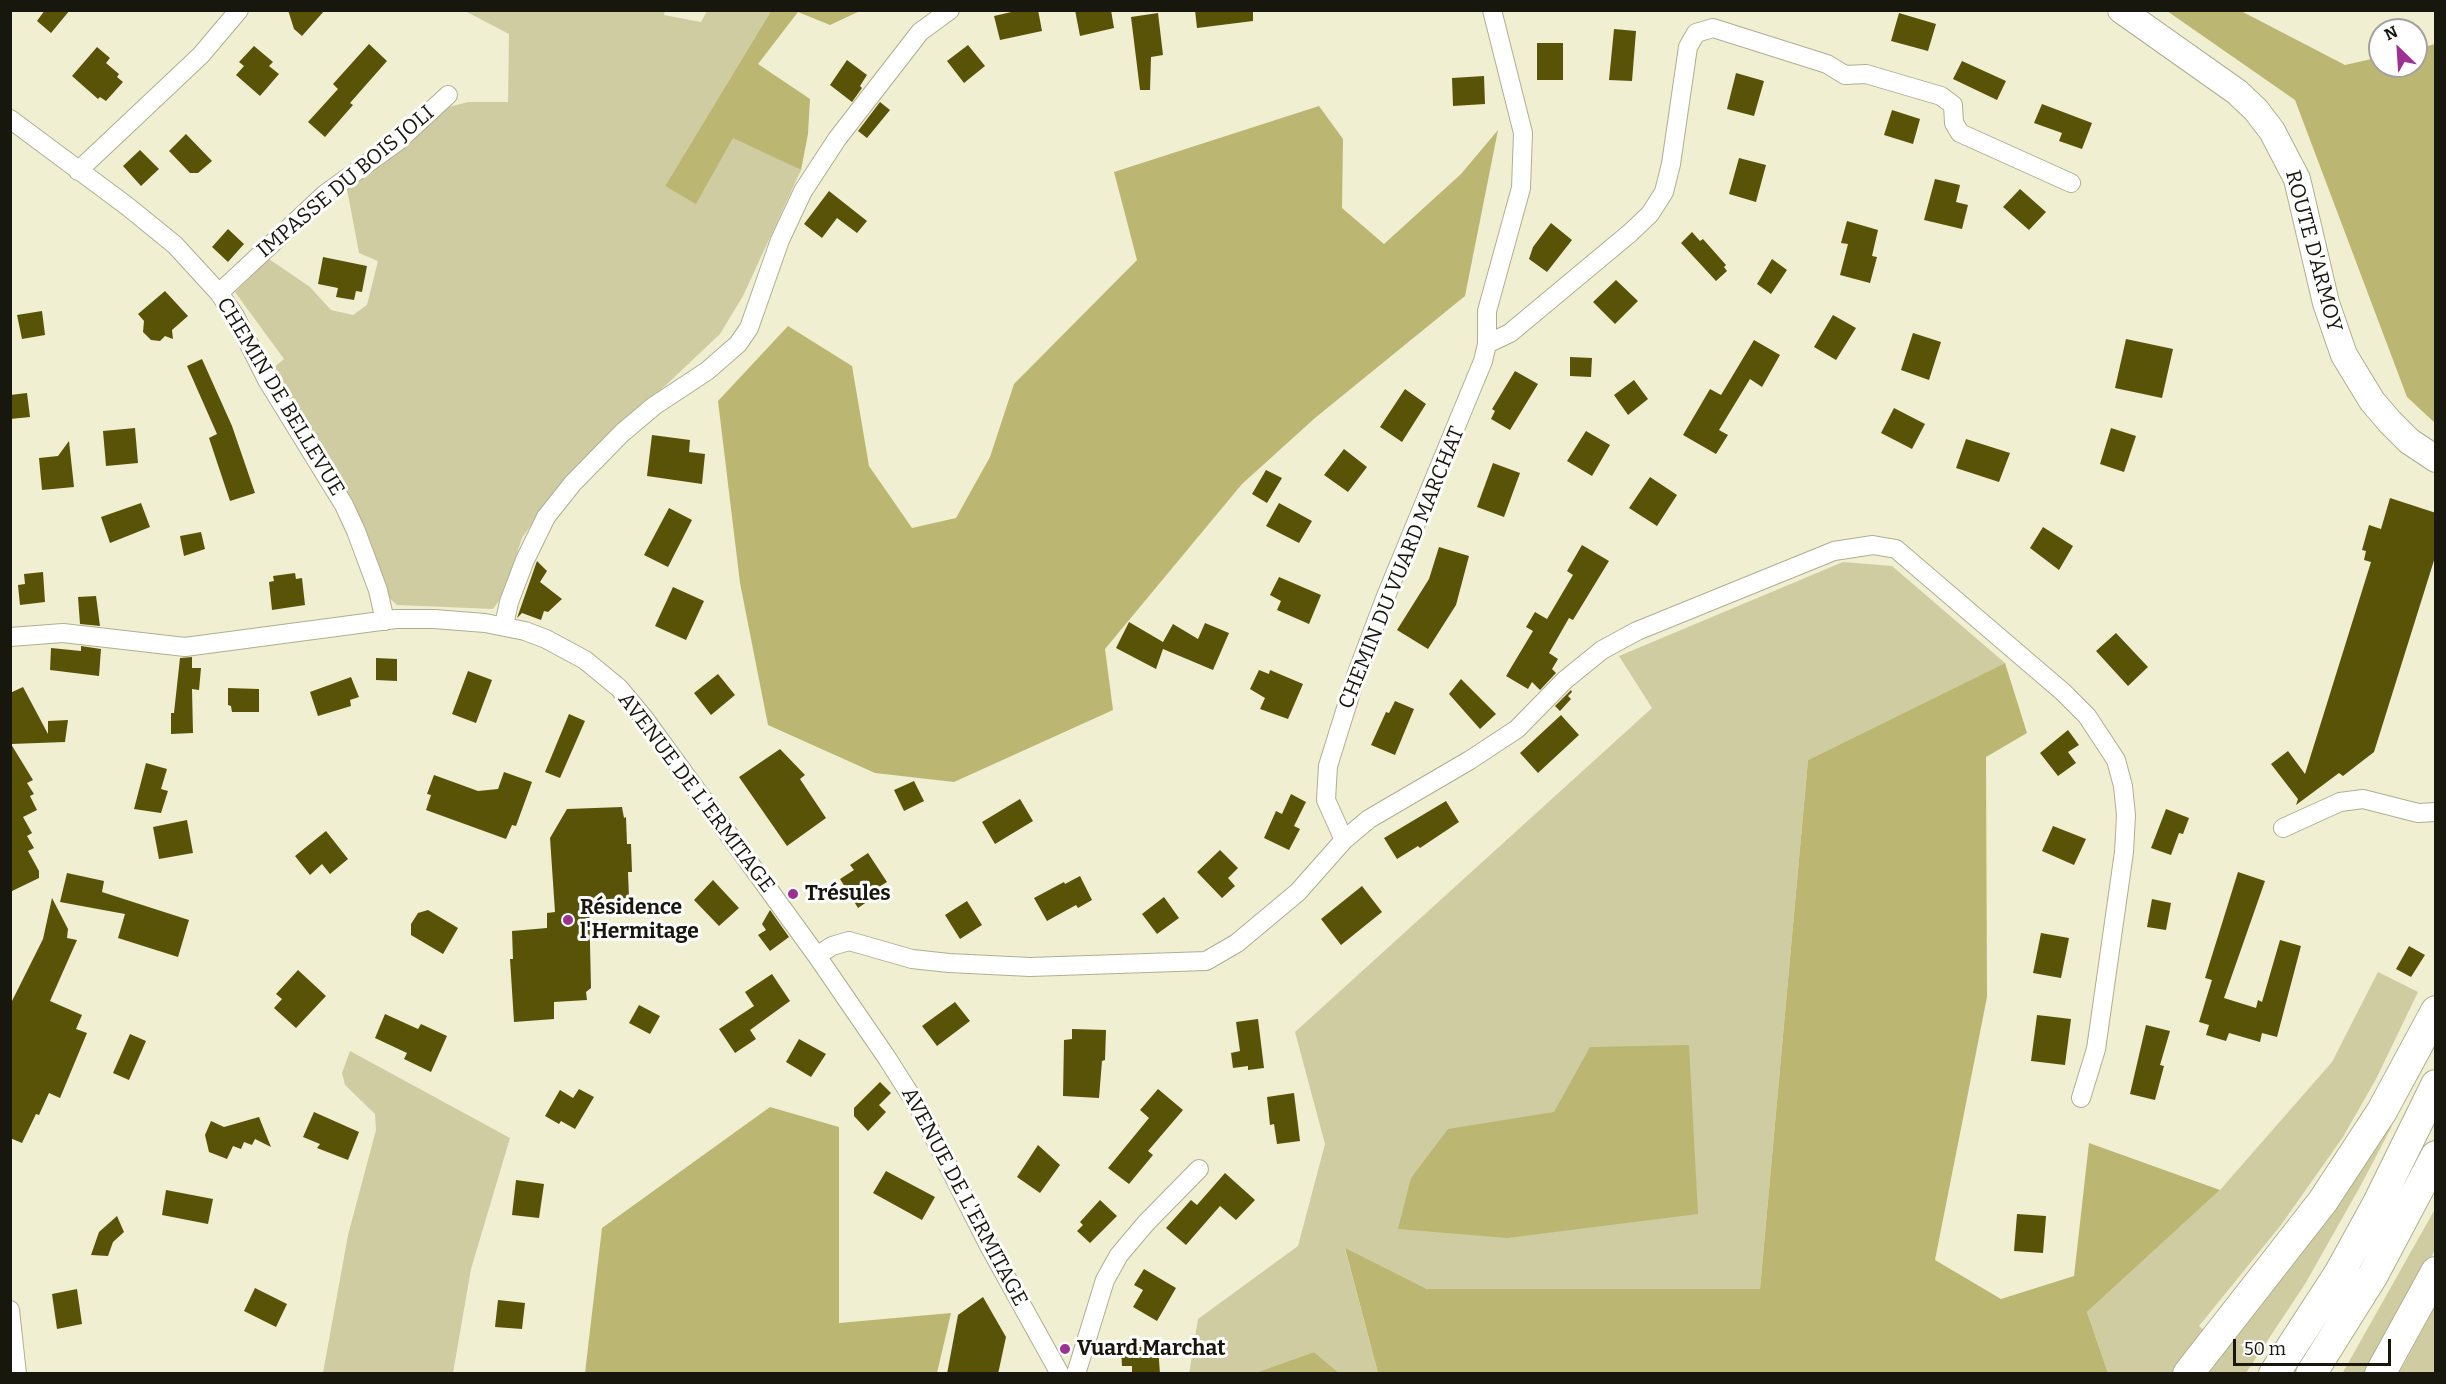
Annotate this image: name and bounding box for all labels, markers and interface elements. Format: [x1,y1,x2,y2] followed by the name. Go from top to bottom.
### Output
[2368,18,2428,78] north arrow
[2381,22,2401,44] text: N
[252,101,440,263] street label: IMPASSE DU BOIS JOLI
[2279,167,2347,335] street label: ROUTE D'ARMOY
[211,293,349,501] street label: CHEMIN DE BELLEVUE
[1334,423,1470,713] street label: CHEMIN DU VUARD MARCHAT
[612,688,780,898] street label: AVENUE DE L'ERMITAGE
[805,881,891,907] place label: Trésules
[786,887,800,901] marker: Trésules
[580,895,699,945] place label: Résidence l'Hermitage
[561,913,575,927] marker: Résidence l'Hermitage
[896,1083,1032,1311] street label: AVENUE DE L'ERMITAGE
[2236,1327,2394,1365] scale bar
[1077,1336,1225,1362] place label: Vuard Marchat
[2244,1338,2286,1360] text: 50 m
[1058,1342,1072,1356] marker: Vuard Marchat

